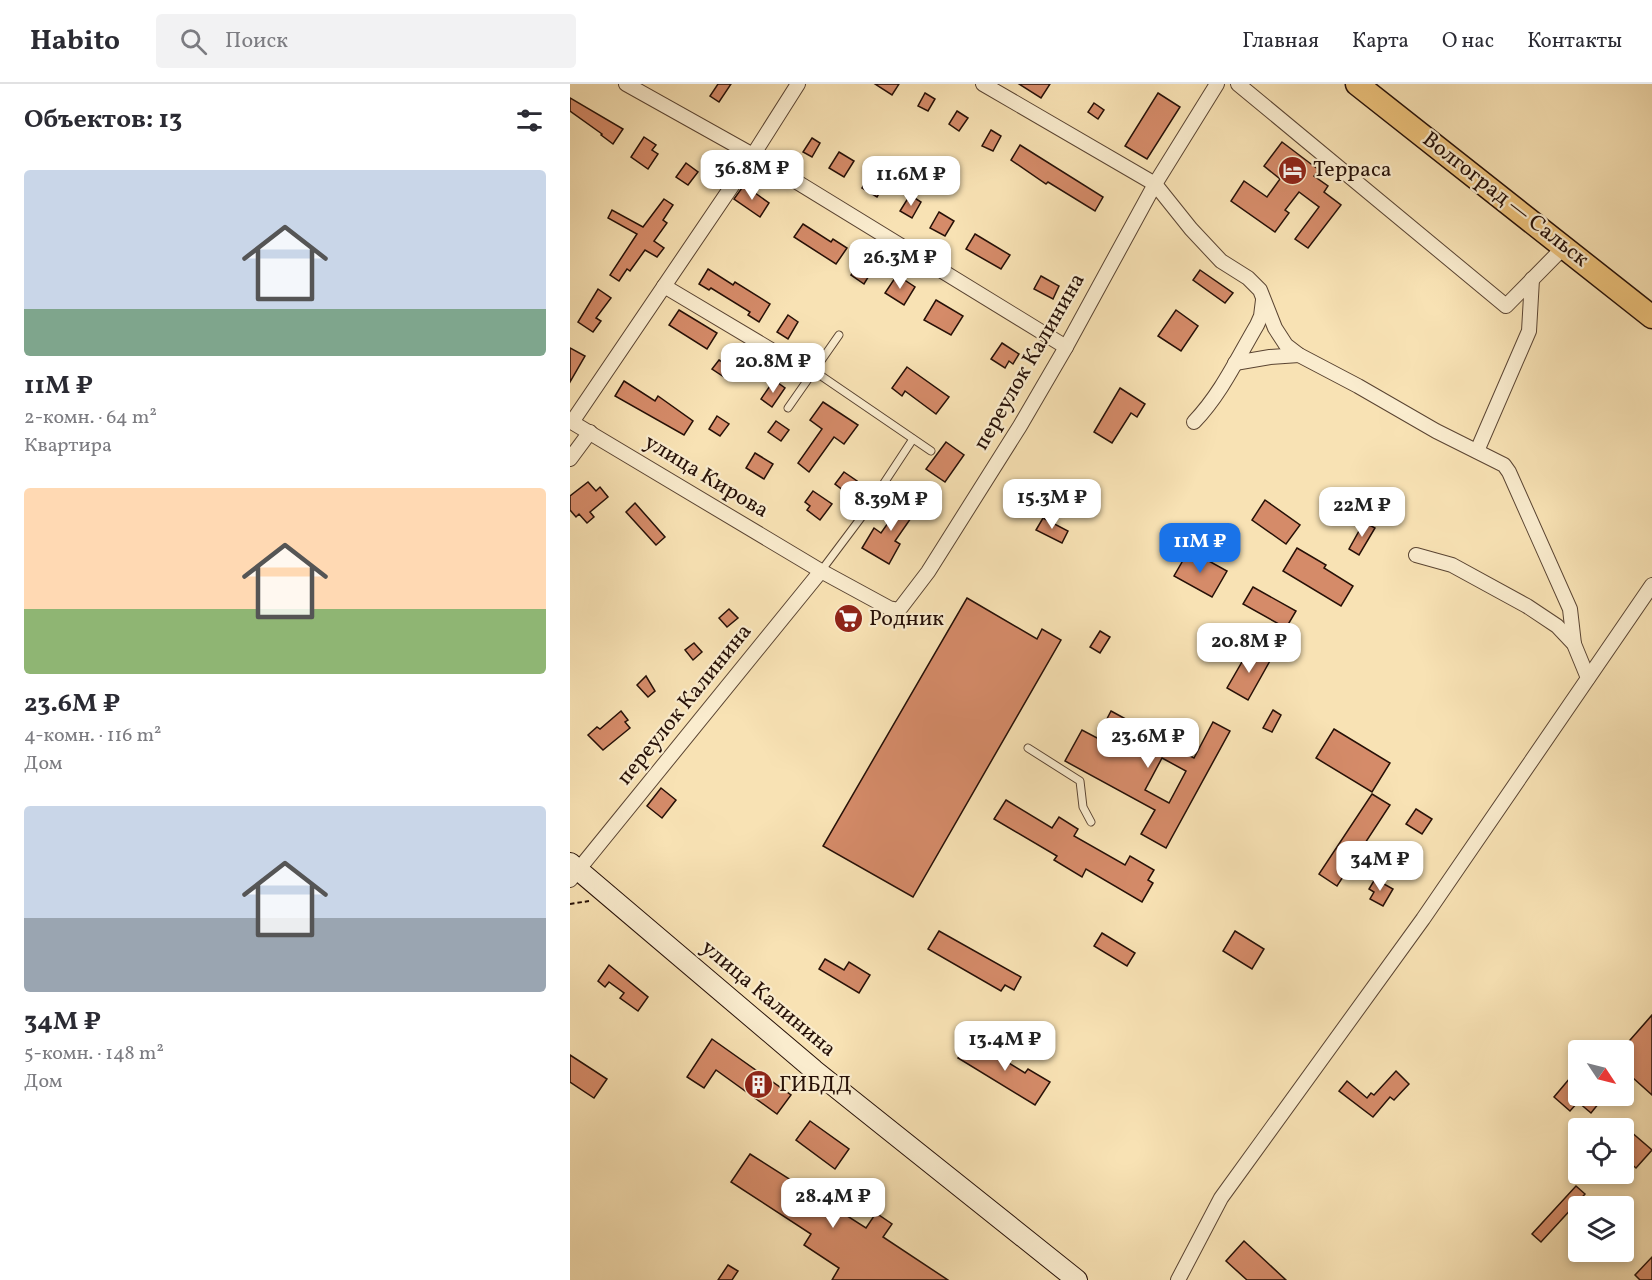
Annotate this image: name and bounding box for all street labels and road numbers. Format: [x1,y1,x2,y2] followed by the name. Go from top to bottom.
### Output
[1415,125,1595,275] street label: Волгоград — Сальск
[967,268,1093,456] street label: переулок Калинина
[638,428,774,526] street label: улица Кирова
[610,618,760,792] street label: переулок Калинина
[694,933,842,1065] street label: улица Калинина

